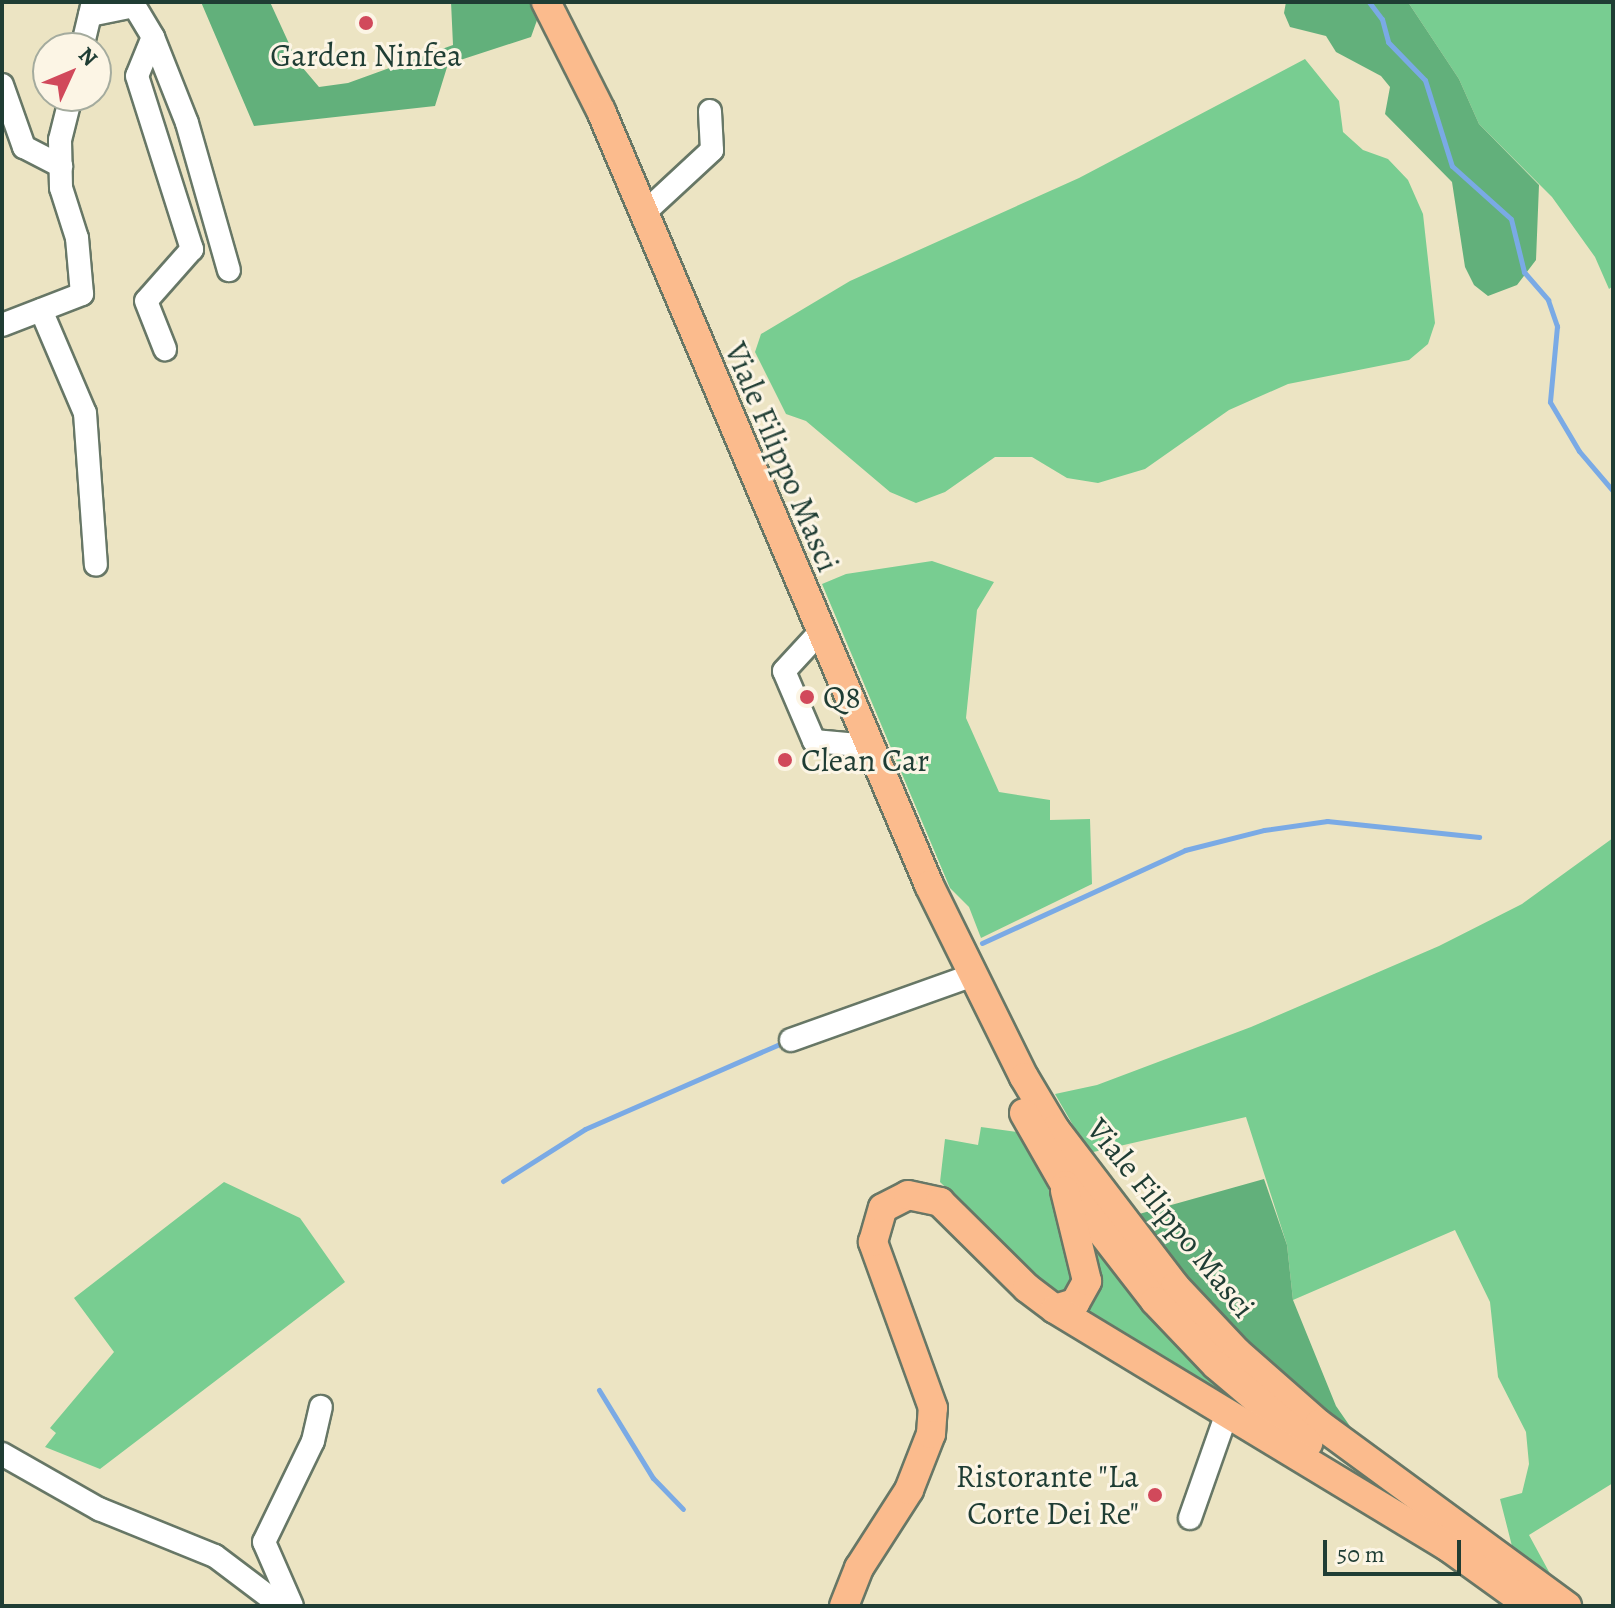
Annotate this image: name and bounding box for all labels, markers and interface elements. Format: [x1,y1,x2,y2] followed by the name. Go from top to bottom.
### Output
[357,14,375,32] marker: Garden Ninfea
[32,32,112,112] north arrow
[270,36,462,74] place label: Garden Ninfea
[71,41,104,73] text: N
[716,337,848,577] street label: Viale Filippo Masci
[823,678,861,716] place label: Q8
[798,688,816,706] marker: Q8
[801,741,929,779] place label: Clean Car
[776,751,794,769] marker: Clean Car
[1079,1111,1263,1325] street label: Viale Filippo Masci
[955,1458,1139,1533] place label: Ristorante "La Corte Dei Re"
[1146,1486,1164,1504] marker: Ristorante "La Corte Dei Re"
[1327,1524,1465,1574] scale bar
[1337,1538,1385,1570] text: 50 m

